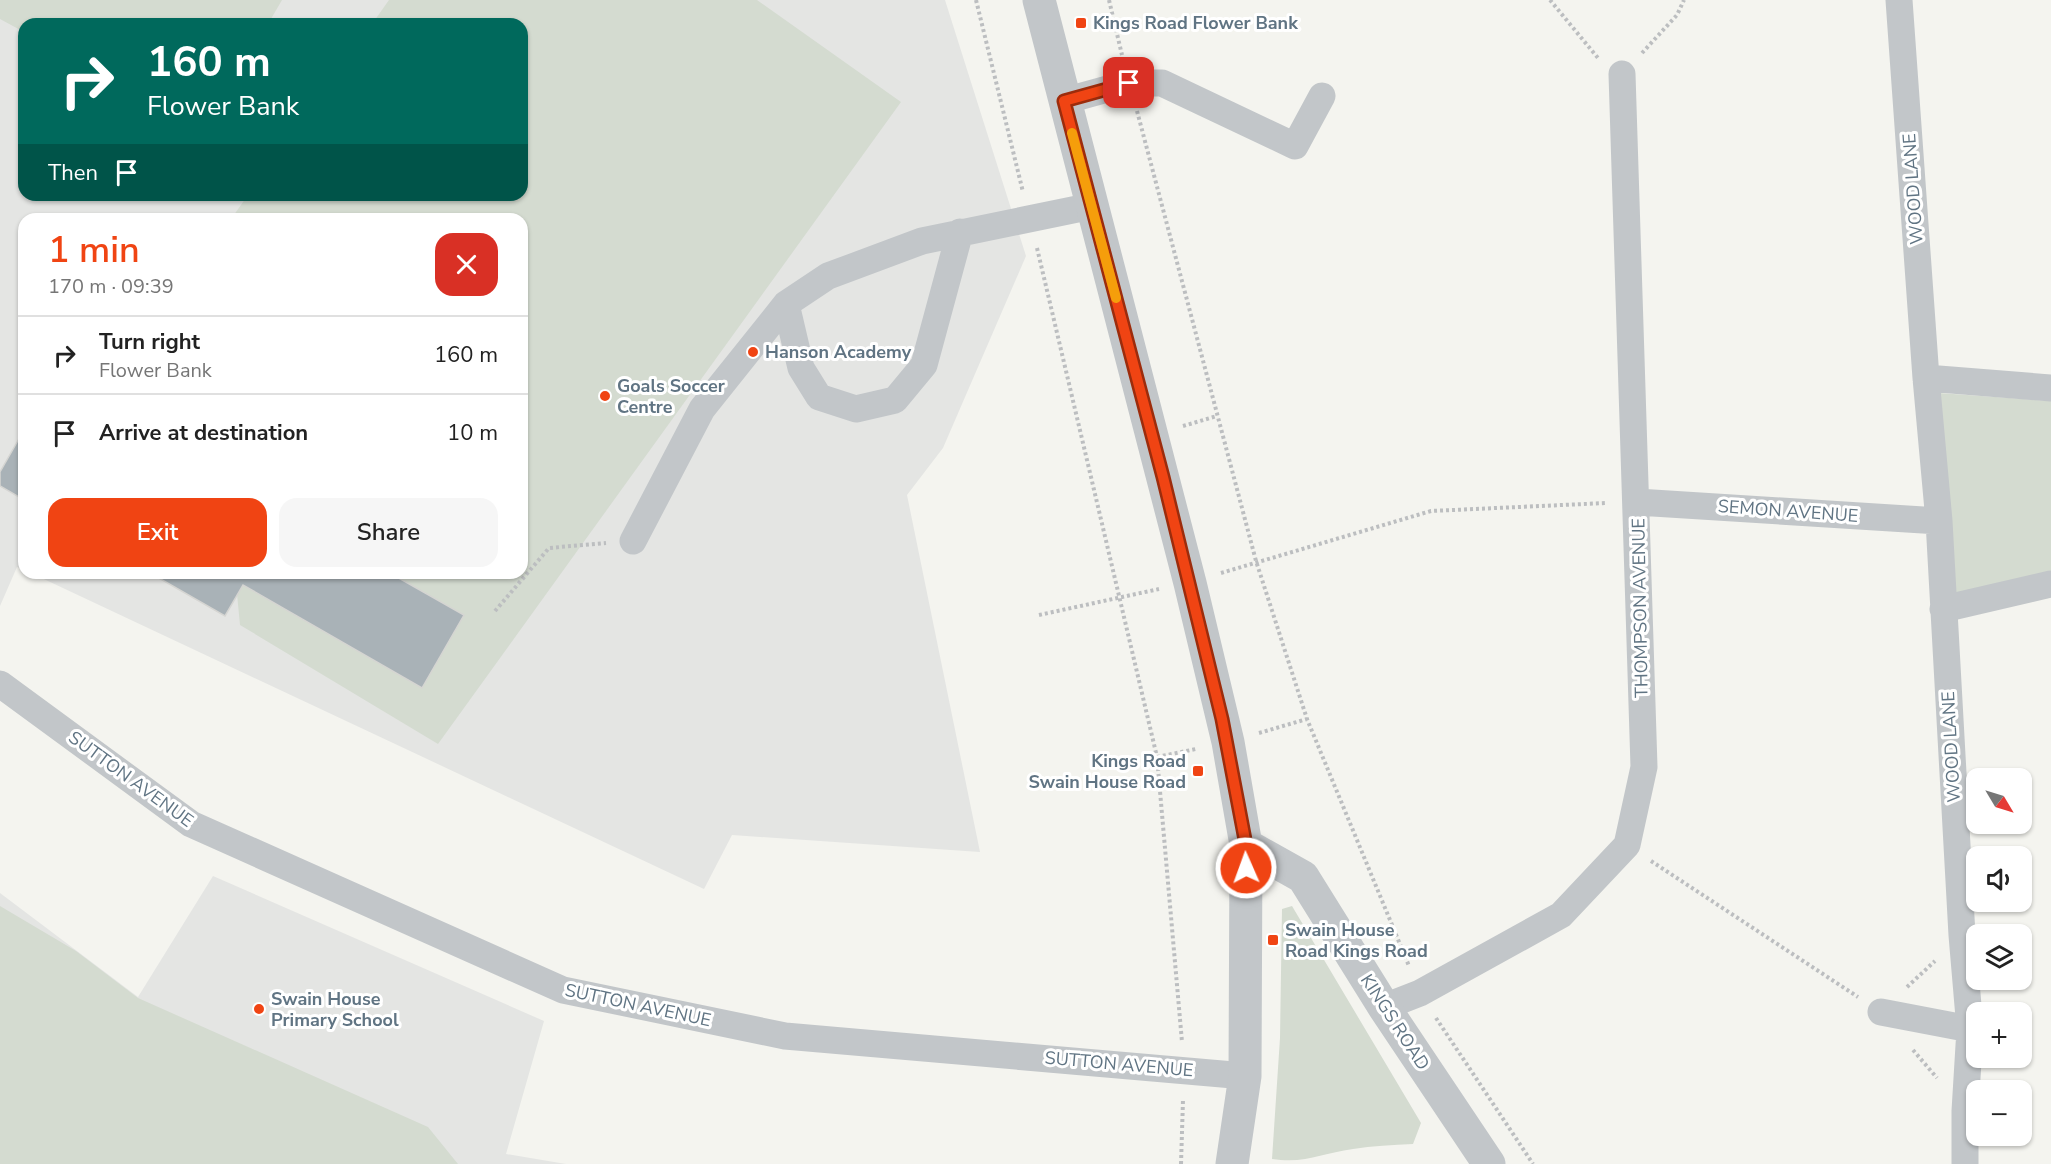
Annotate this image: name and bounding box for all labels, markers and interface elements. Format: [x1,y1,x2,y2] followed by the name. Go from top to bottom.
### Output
[1093,11,1298,35] place label: Kings Road Flower Bank
[1074,16,1088,30] marker: Kings Road Flower Bank
[147,34,271,91] text: 160 m
[48,42,126,120] icon: right
[1103,57,1154,108] pin
[1112,66,1145,99] icon: arrive
[147,88,299,125] text: Flower Bank
[1897,133,1929,245] street label: WOOD LANE
[110,156,143,189] icon: arrive
[48,158,98,188] text: Then
[48,226,140,275] text: 1 min
[435,233,498,296] button: close
[48,273,174,300] text: 170 m · 09:39
[99,327,200,357] text: Turn right
[48,339,81,372] icon: right
[434,340,498,370] text: 160 m
[765,340,912,364] place label: Hanson Academy
[746,345,760,359] marker: Hanson Academy
[99,357,212,384] text: Flower Bank
[617,374,725,419] place label: Goals Soccer Centre
[598,389,612,403] marker: Goals Soccer Centre
[48,417,81,450] icon: arrive
[99,418,308,448] text: Arrive at destination
[447,418,498,448] text: 10 m
[1717,494,1859,528] street label: SEMON AVENUE
[48,498,267,567] button: Exit
[279,498,498,567] button: Share
[1626,518,1654,698] street label: THOMPSON AVENUE
[1936,691,1966,803] street label: WOOD LANE
[64,726,198,832] street label: SUTTON AVENUE
[1029,749,1186,794] place label: Kings Road Swain House Road
[1191,764,1205,778] marker: Kings Road Swain House Road
[1966,768,2032,834] north arrow
[1966,768,2032,1146] map controls
[1214,836,1278,900] position arrow
[1966,846,2032,912] button: sound
[1285,918,1428,963] place label: Swain House Road Kings Road
[1966,924,2032,990] button: layers
[1266,933,1280,947] marker: Swain House Road Kings Road
[1355,969,1435,1075] street label: KINGS ROAD
[563,978,713,1032] street label: SUTTON AVENUE
[271,987,399,1032] place label: Swain House Primary School
[252,1002,266,1016] marker: Swain House Primary School
[1966,1002,2032,1068] button: +
[1044,1046,1194,1082] street label: SUTTON AVENUE
[1966,1080,2032,1146] button: −

